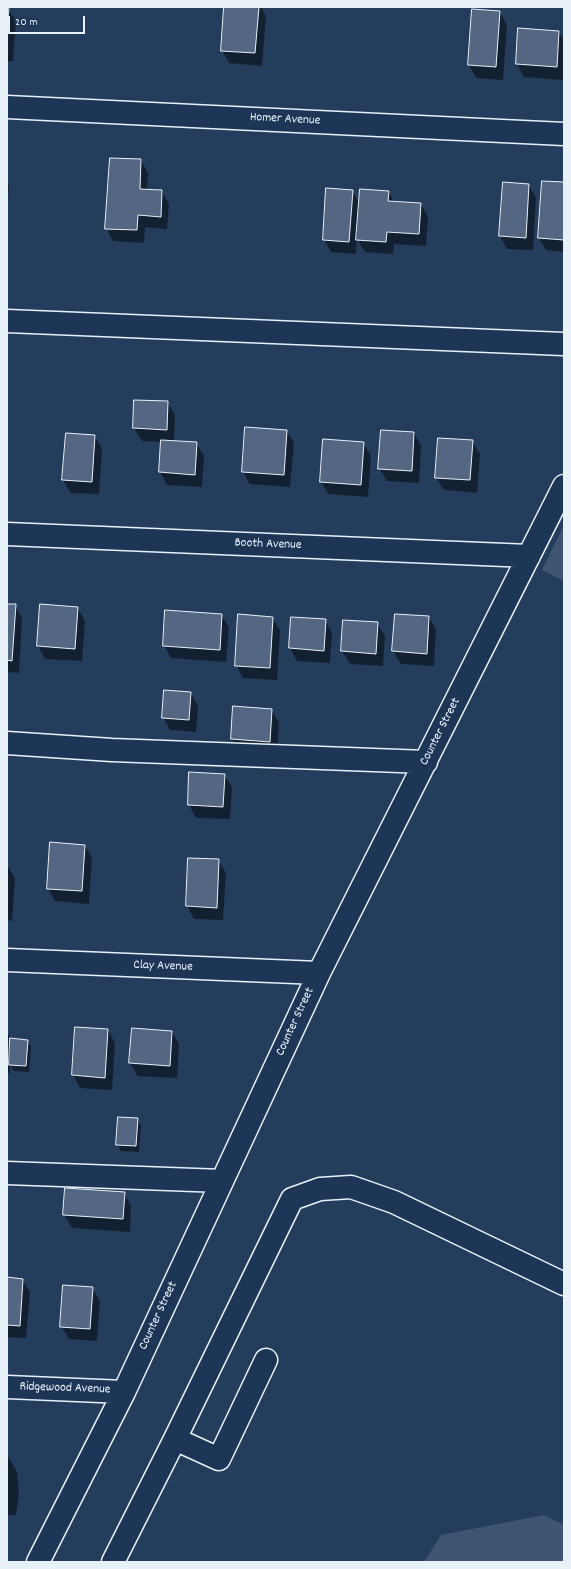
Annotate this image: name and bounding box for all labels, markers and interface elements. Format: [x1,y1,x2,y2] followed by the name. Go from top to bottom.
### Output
[10,8,87,34] scale bar
[15,14,38,31] text: 20 m
[249,110,321,130] street label: Homer Avenue
[234,536,302,554] street label: Booth Avenue
[417,696,465,768] street label: Counter Street
[133,958,193,976] street label: Clay Avenue
[273,985,319,1059] street label: Counter Street
[136,1279,182,1353] street label: Counter Street
[19,1380,111,1398] street label: Ridgewood Avenue

